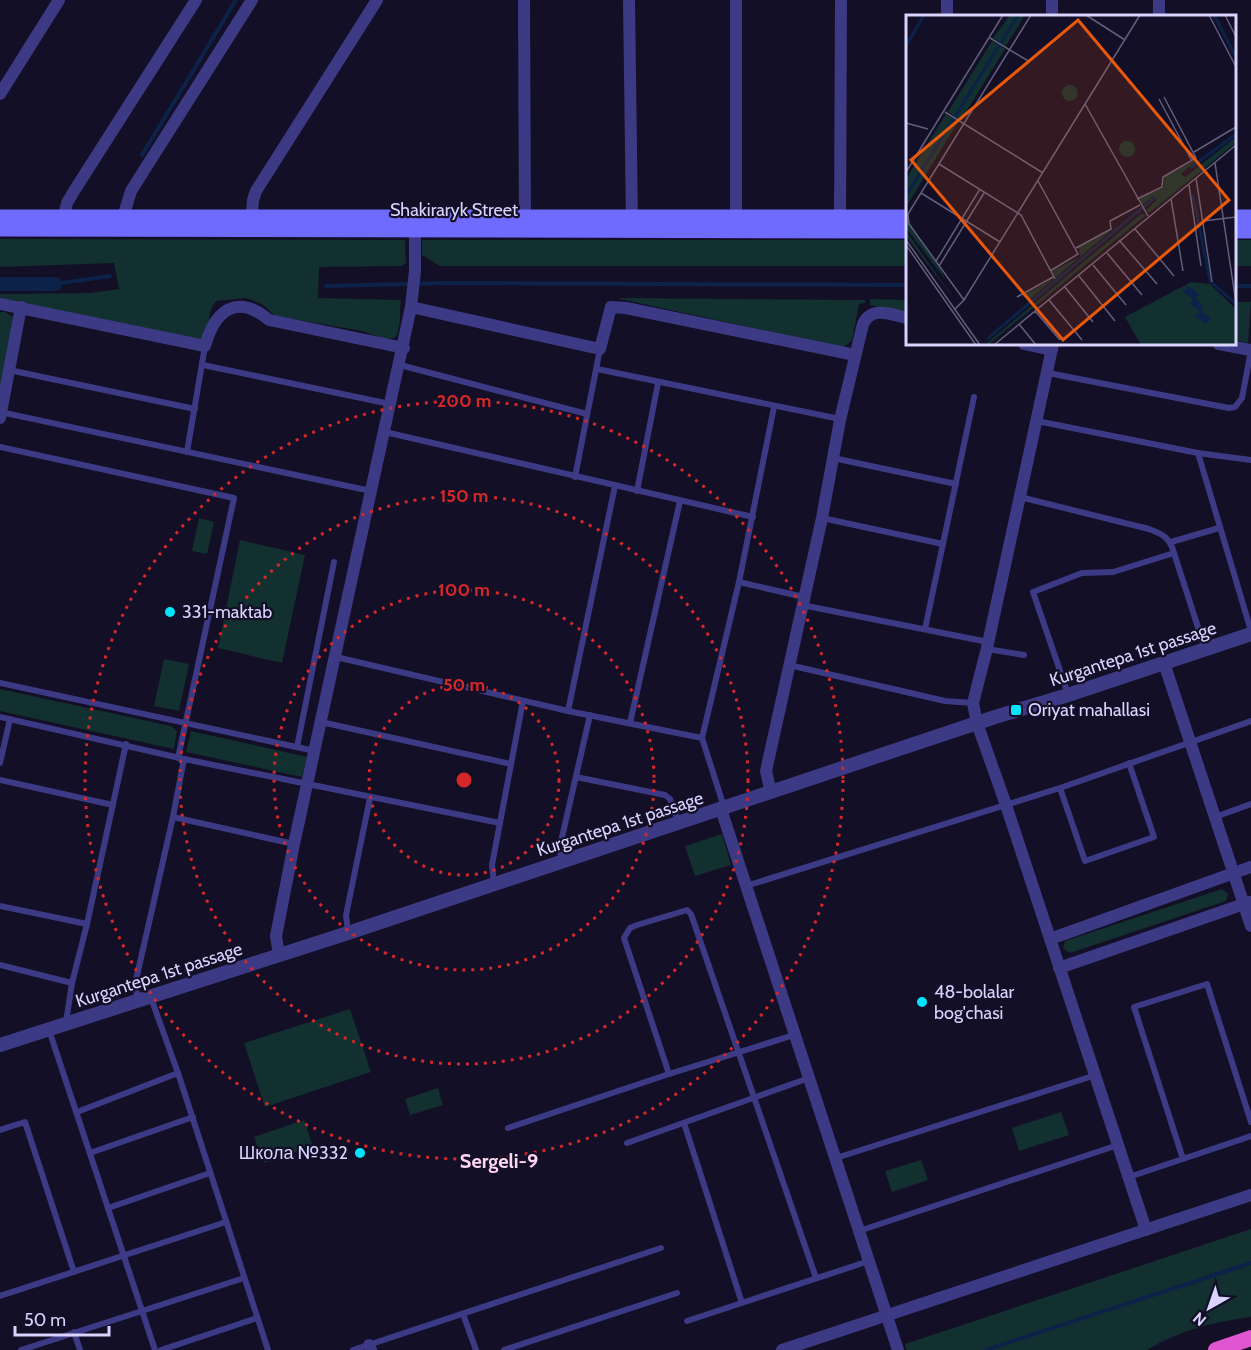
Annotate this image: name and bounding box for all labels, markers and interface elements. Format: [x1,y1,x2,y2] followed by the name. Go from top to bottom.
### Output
[906,15,1236,345] inset map
[390,199,518,221] street label: Shakiraryk Street
[437,390,491,412] text: 200 m
[440,485,488,507] text: 150 m
[438,579,490,601] text: 100 m
[182,601,272,623] place label: 331-maktab
[163,605,177,619] marker: 331-maktab
[1047,617,1219,691] street label: Kurgantepa 1st passage
[443,674,485,696] text: 50 m
[1028,699,1150,721] place label: Oriyat mahallasi
[1009,703,1023,717] marker: Oriyat mahallasi
[454,770,474,790] centre of rings
[534,787,706,861] street label: Kurgantepa 1st passage
[73,938,245,1012] street label: Kurgantepa 1st passage
[934,981,1015,1024] place label: 48-bolalar bog'chasi
[915,995,929,1009] marker: 48-bolalar bog'chasi
[239,1142,348,1164] place label: Школа №332
[353,1146,367,1160] marker: Школа №332
[460,1149,538,1173] district label: Sergeli-9
[1179,1278,1239,1338] north arrow
[15,1299,110,1337] scale bar
[1189,1308,1210,1330] text: N
[24,1309,66,1331] text: 50 m

